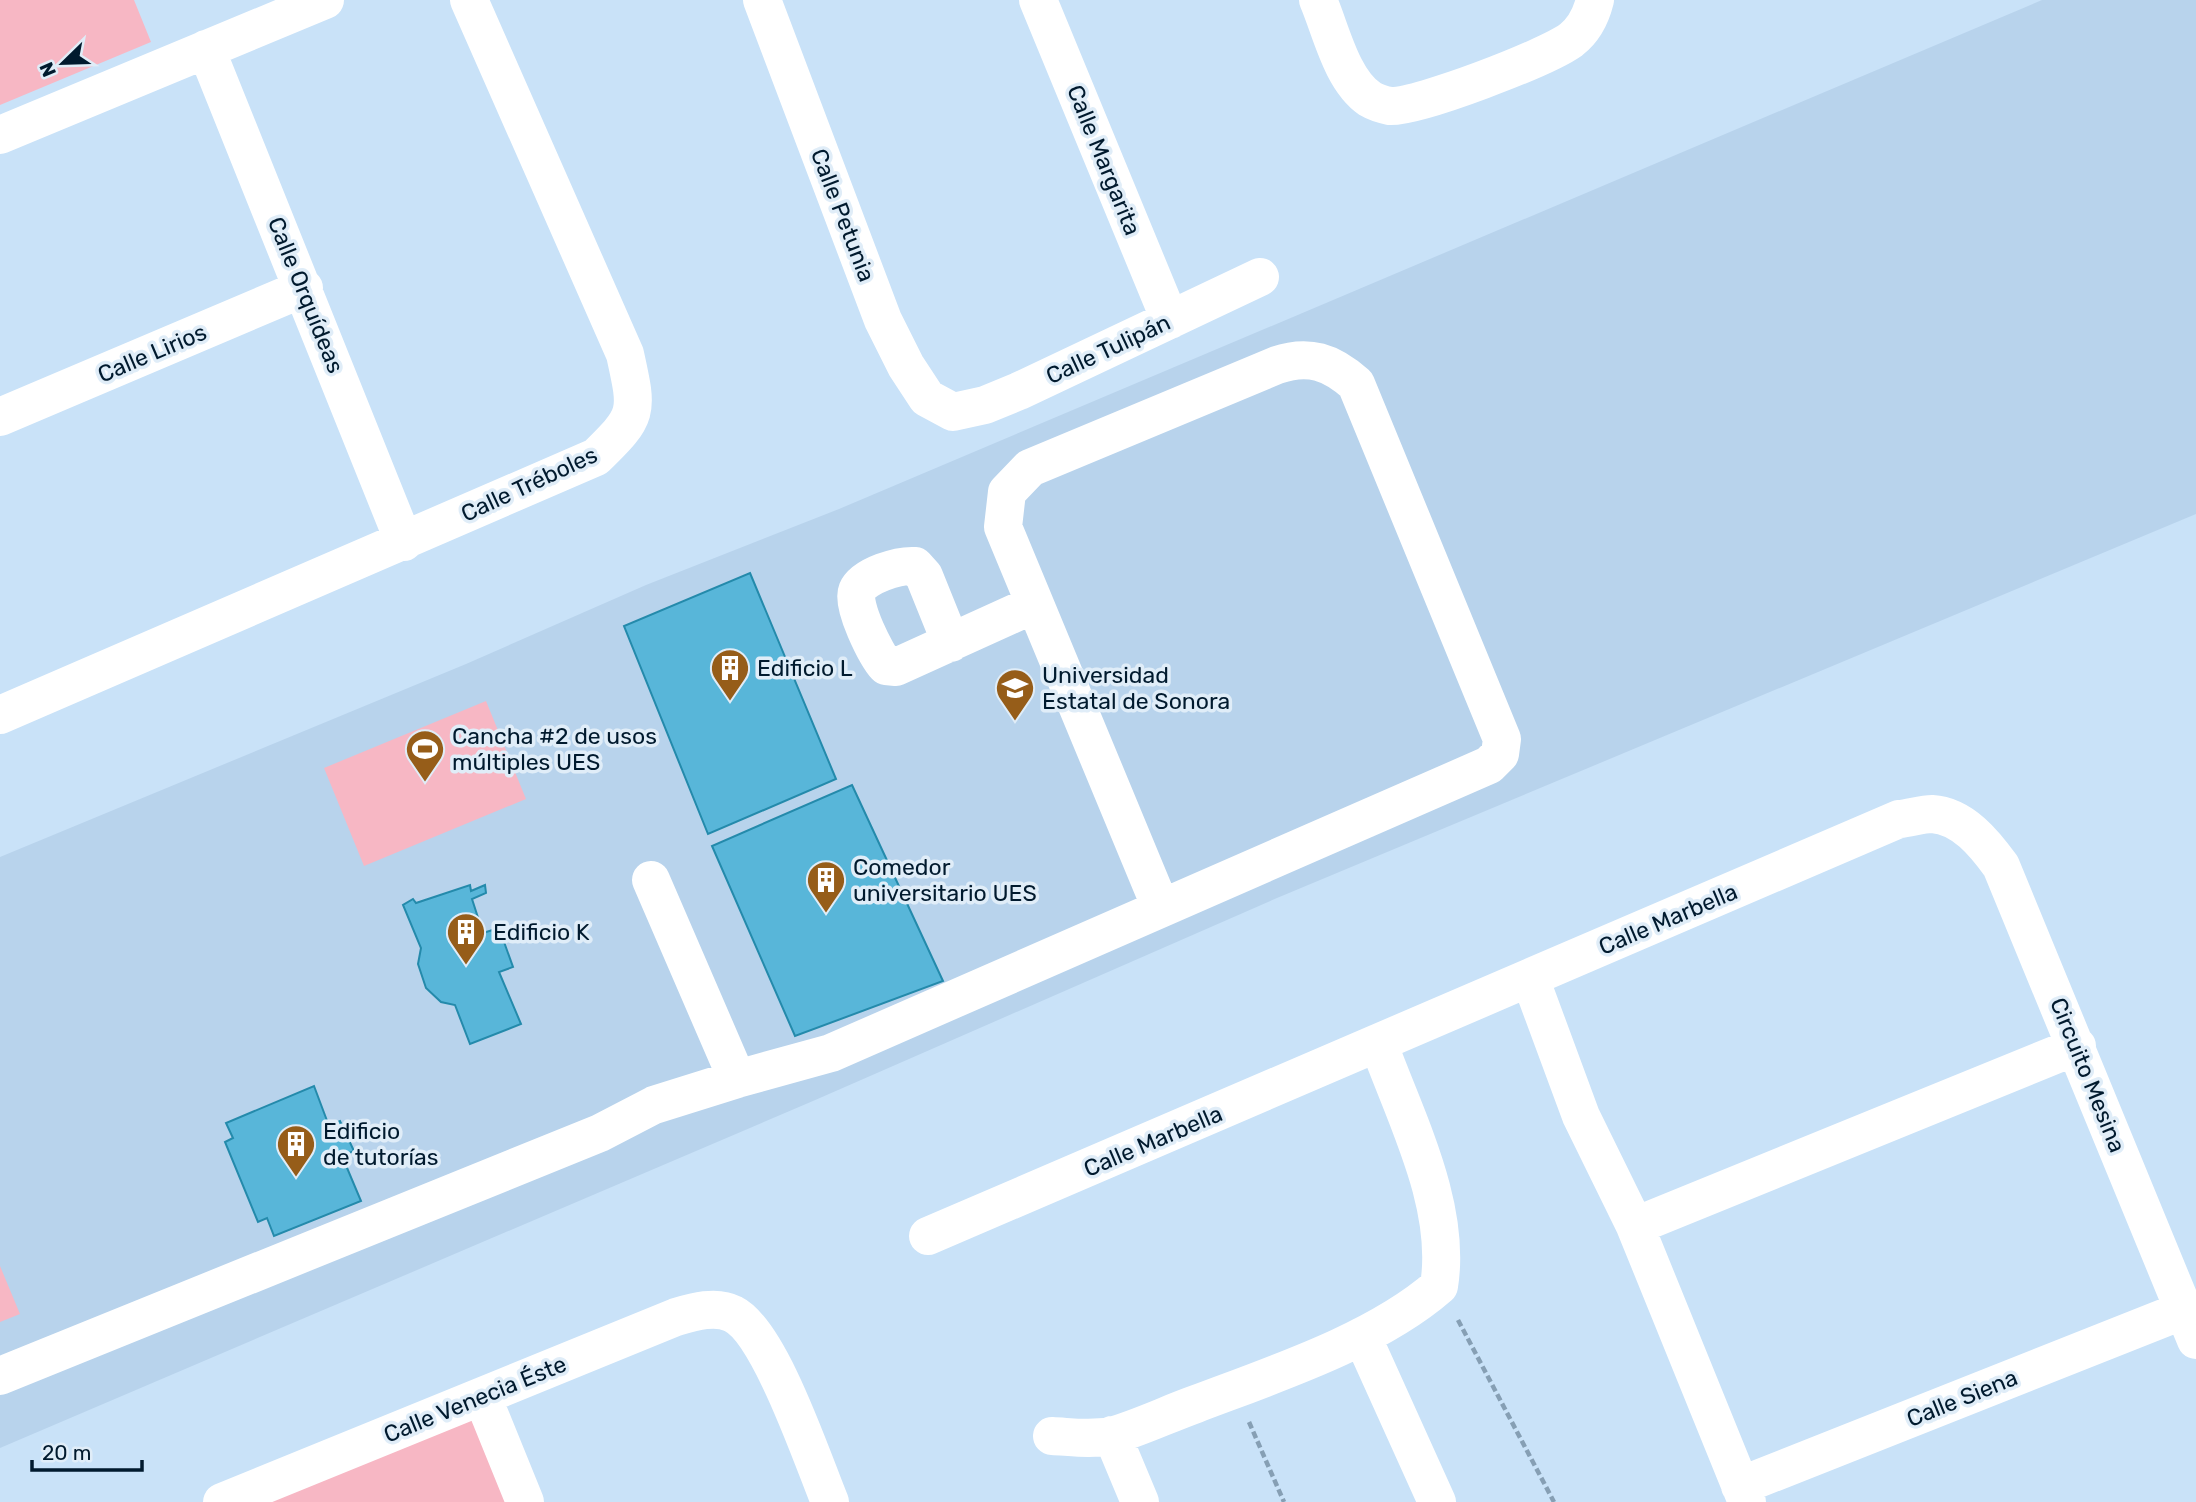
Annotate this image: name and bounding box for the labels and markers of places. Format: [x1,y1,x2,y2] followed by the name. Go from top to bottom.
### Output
[709,647,751,702] building icon: Edificio L
[757,654,853,682] place label: Edificio L
[1042,661,1230,715] place label: Universidad Estatal de Sonora
[994,667,1036,722] school or university icon: Universidad Estatal de Sonora
[452,722,657,776] place label: Cancha #2 de usos múltiples UES
[404,728,446,783] sports icon: Cancha #2 de usos múltiples UES
[853,853,1037,907] place label: Comedor universitario UES
[805,859,847,914] building icon: Comedor universitario UES
[445,911,487,966] building icon: Edificio K
[493,918,590,946] place label: Edificio K
[323,1117,438,1171] place label: Edificio de tutorías
[275,1123,317,1178] building icon: Edificio de tutorías

